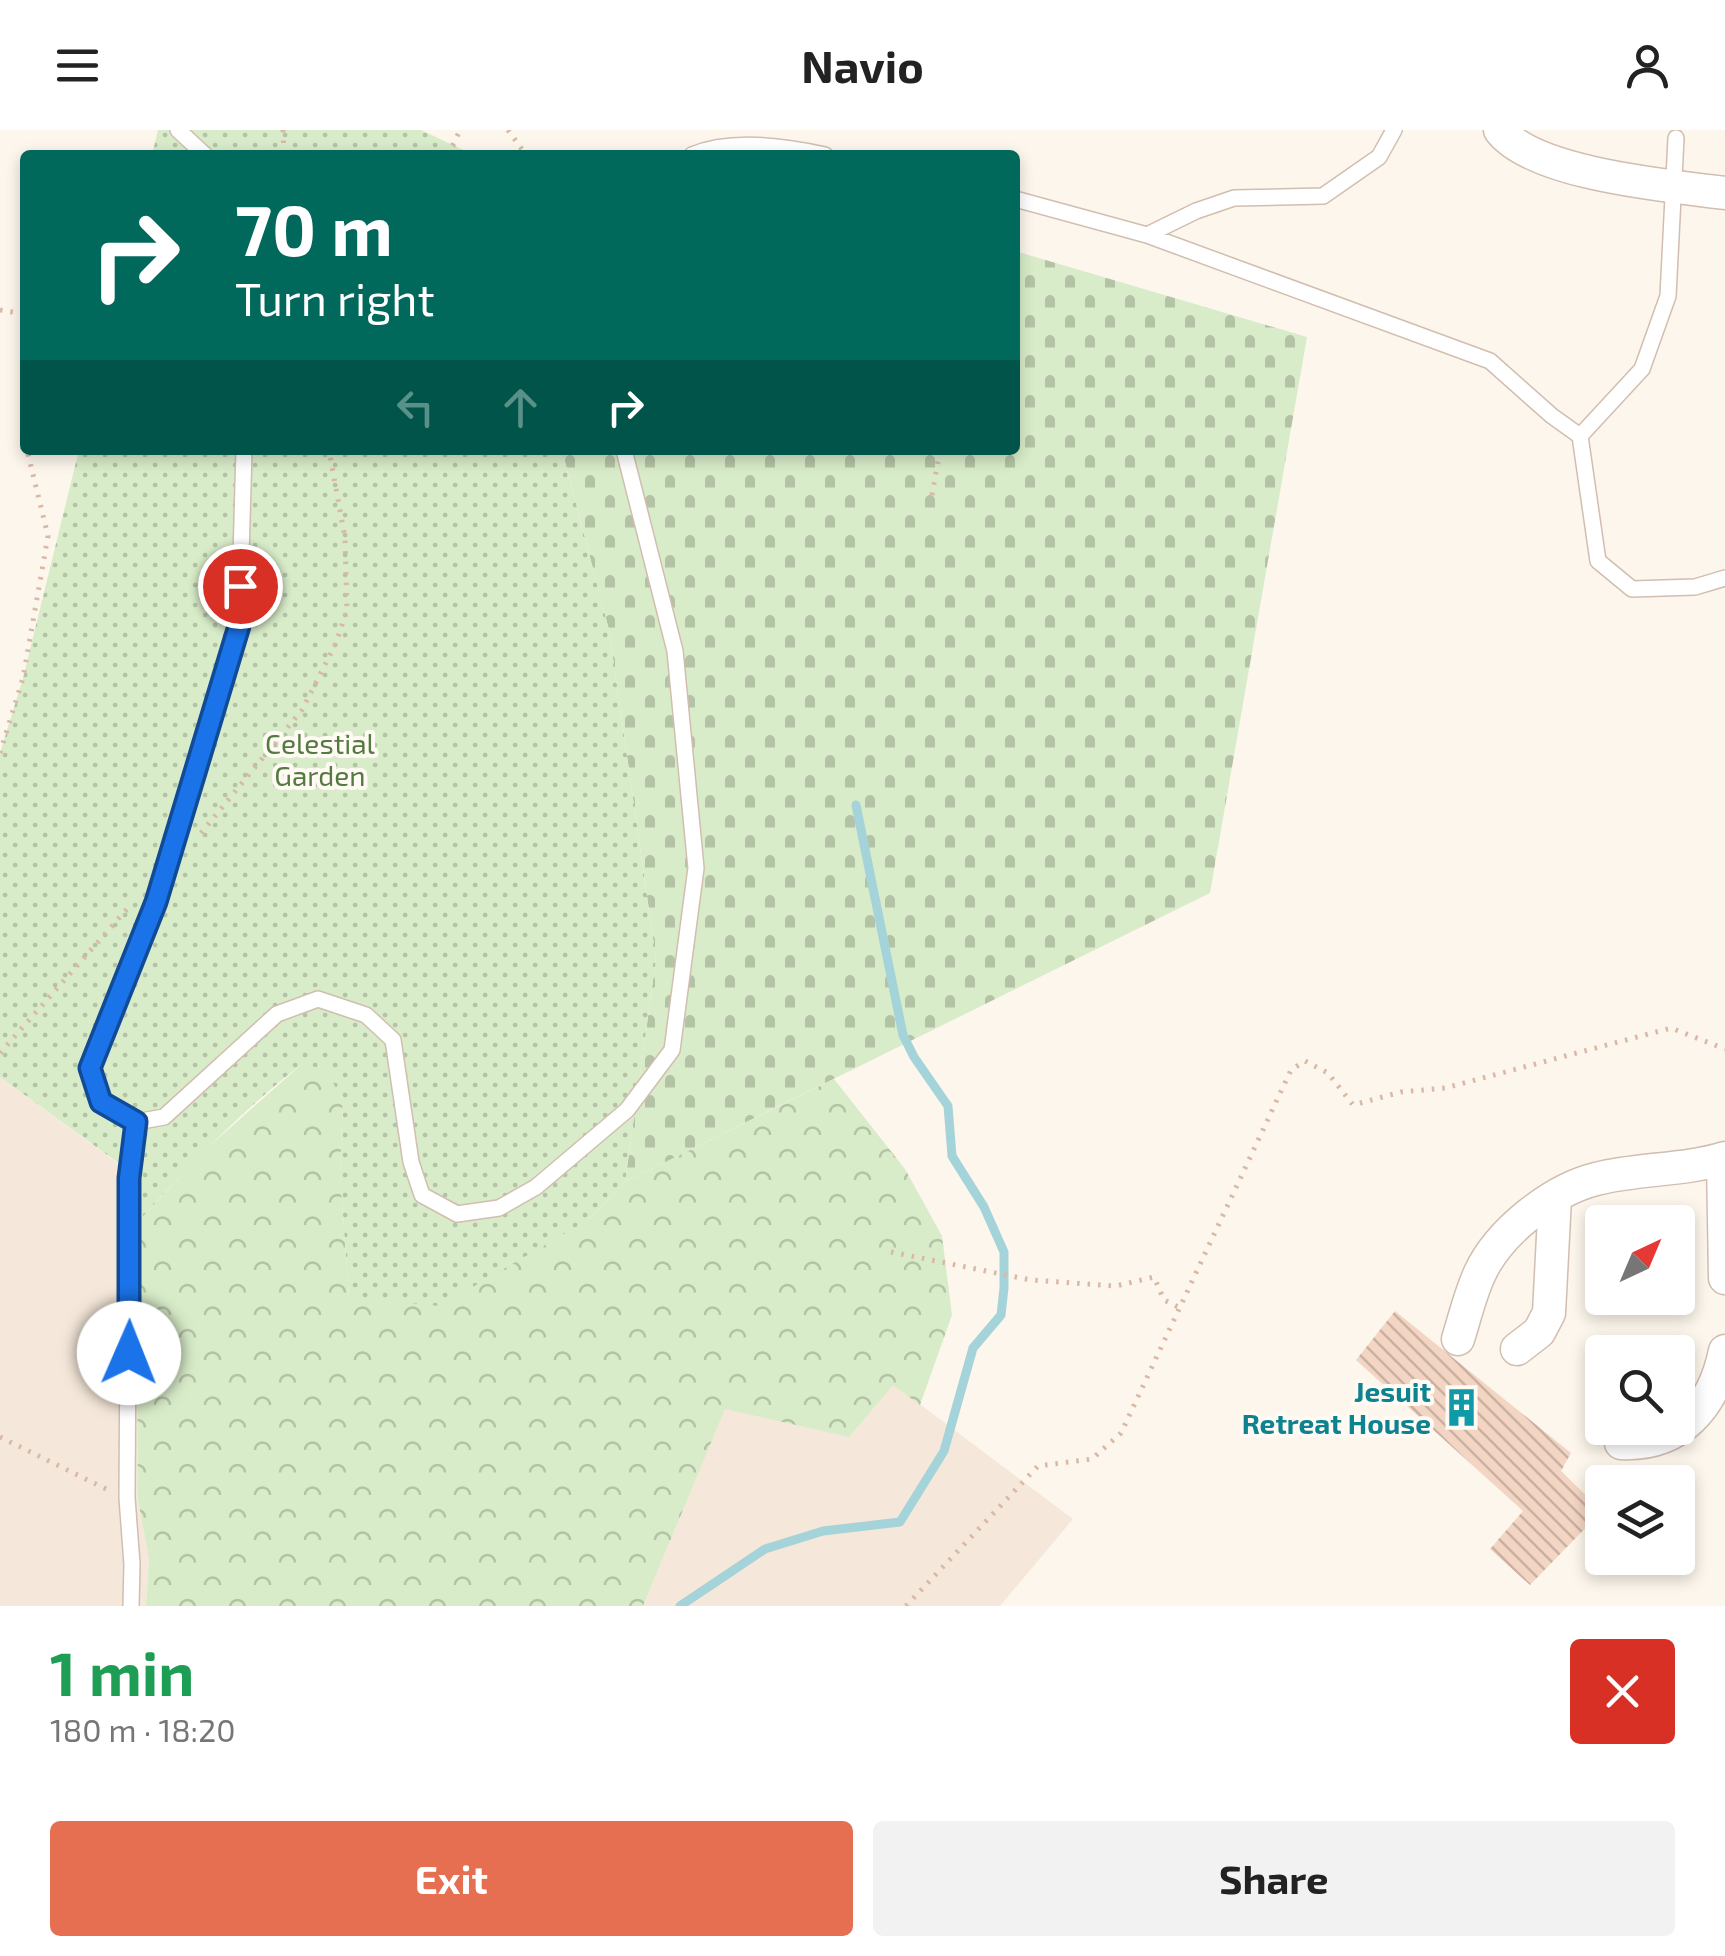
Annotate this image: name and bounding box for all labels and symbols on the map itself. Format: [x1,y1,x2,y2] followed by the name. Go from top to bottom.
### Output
[198,544,283,629] pin
[265,726,376,792] park label: Celestial Garden
[1585,1205,1695,1315] north arrow
[77,1301,181,1405] position arrow
[1242,1374,1431,1440] place label: Jesuit Retreat House
[1440,1386,1482,1428] building icon: Jesuit Retreat House

